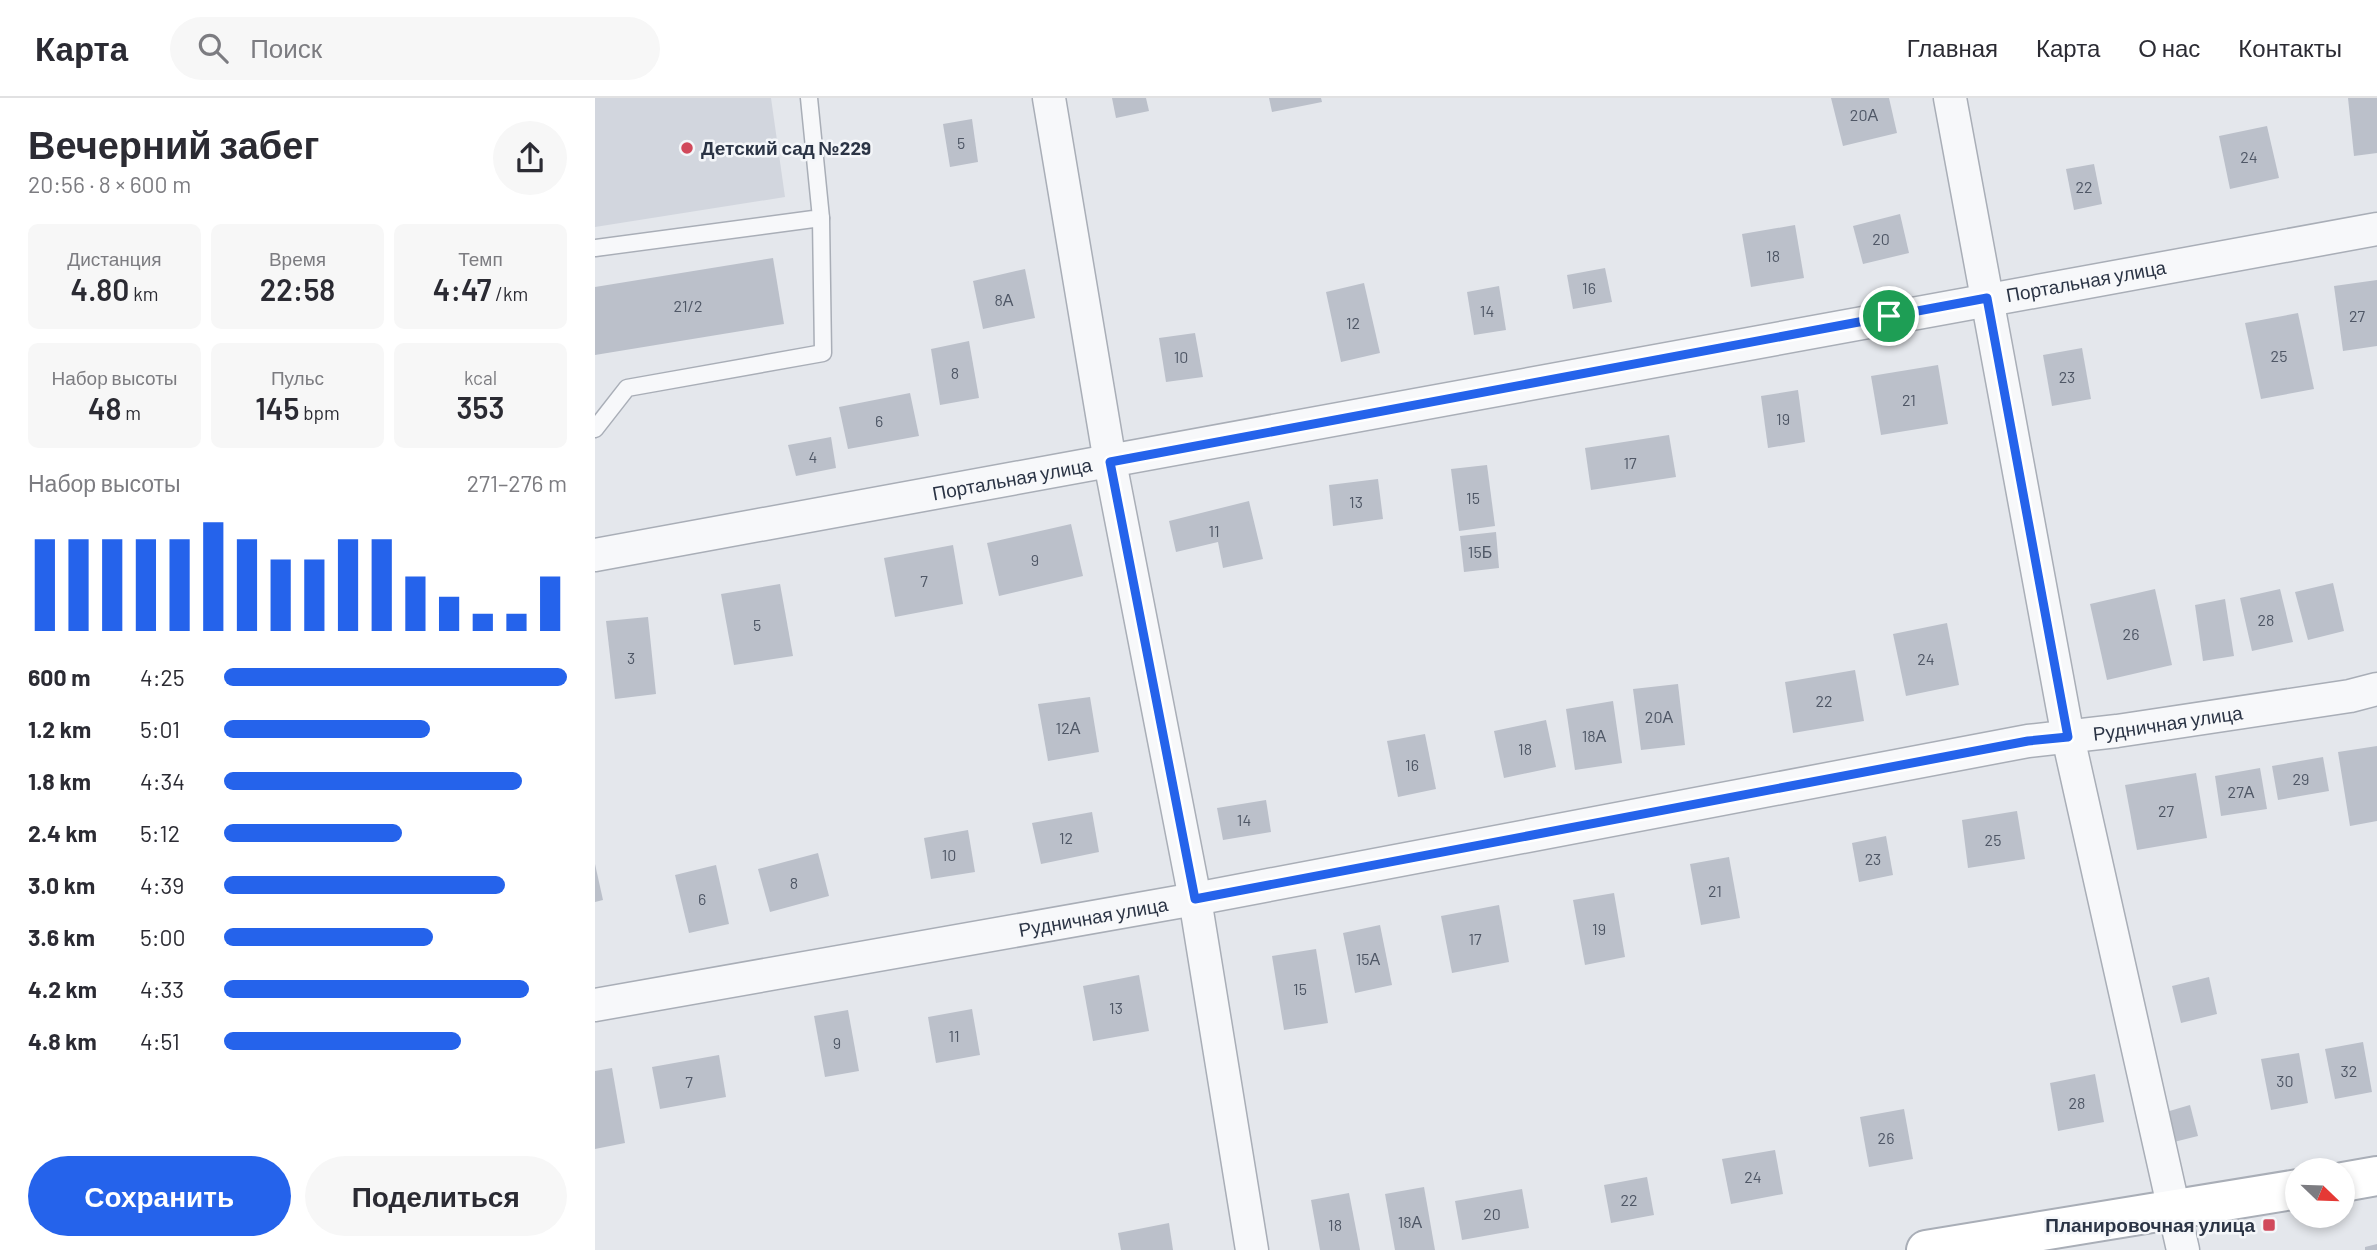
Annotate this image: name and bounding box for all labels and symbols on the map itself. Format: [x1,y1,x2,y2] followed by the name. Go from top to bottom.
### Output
[1850,105,1878,124] house number: 20А
[957,133,965,152] house number: 5
[701,136,871,159] place label: Детский сад №229
[679,140,695,156] marker: Детский сад №229
[2240,147,2258,166] house number: 24
[2075,177,2093,196] house number: 22
[1872,229,1890,248] house number: 20
[1766,246,1780,265] house number: 18
[2004,255,2168,306] street label: Портальная улица
[1582,278,1596,297] house number: 16
[1859,286,1919,346] pin
[994,290,1014,309] house number: 8А
[674,296,702,315] house number: 21/2
[1480,301,1494,320] house number: 14
[2349,306,2365,325] house number: 27
[1346,313,1360,332] house number: 12
[2271,346,2287,365] house number: 25
[1174,347,1188,366] house number: 10
[951,363,959,382] house number: 8
[2059,367,2075,386] house number: 23
[1902,390,1916,409] house number: 21
[1776,409,1790,428] house number: 19
[875,411,883,430] house number: 6
[809,447,817,466] house number: 4
[930,452,1094,504] street label: Портальная улица
[1623,453,1637,472] house number: 17
[1466,488,1480,507] house number: 15
[1349,492,1363,511] house number: 13
[1208,521,1220,540] house number: 11
[1468,542,1492,561] house number: 15Б
[1031,550,1039,569] house number: 9
[920,571,928,590] house number: 7
[2258,610,2274,629] house number: 28
[753,615,761,634] house number: 5
[2123,624,2139,643] house number: 26
[627,648,635,667] house number: 3
[1917,649,1935,668] house number: 24
[1815,691,1833,710] house number: 22
[2092,700,2245,745] street label: Рудничная улица
[1645,707,1673,726] house number: 20А
[1056,718,1081,737] house number: 12А
[1582,726,1607,745] house number: 18А
[1518,739,1532,758] house number: 18
[1405,755,1419,774] house number: 16
[2293,769,2309,788] house number: 29
[2228,782,2255,801] house number: 27А
[2158,801,2174,820] house number: 27
[1237,810,1251,829] house number: 14
[1059,828,1073,847] house number: 12
[1985,830,2001,849] house number: 25
[942,845,956,864] house number: 10
[1865,849,1881,868] house number: 23
[790,873,798,892] house number: 8
[1708,881,1722,900] house number: 21
[698,889,706,908] house number: 6
[1017,892,1170,941] street label: Рудничная улица
[1592,919,1606,938] house number: 19
[1468,929,1482,948] house number: 17
[1356,949,1381,968] house number: 15А
[1293,979,1307,998] house number: 15
[1109,998,1123,1017] house number: 13
[948,1026,960,1045] house number: 11
[833,1033,841,1052] house number: 9
[2341,1061,2357,1080] house number: 32
[2276,1071,2294,1090] house number: 30
[685,1072,693,1091] house number: 7
[2069,1093,2085,1112] house number: 28
[1878,1128,1894,1147] house number: 26
[2285,1158,2355,1228] north arrow
[1744,1167,1762,1186] house number: 24
[1620,1190,1638,1209] house number: 22
[1483,1204,1501,1223] house number: 20
[1398,1212,1423,1231] house number: 18А
[2045,1213,2255,1236] place label: Планировочная улица
[1328,1215,1342,1234] house number: 18
[2261,1217,2277,1233] marker: Планировочная улица

